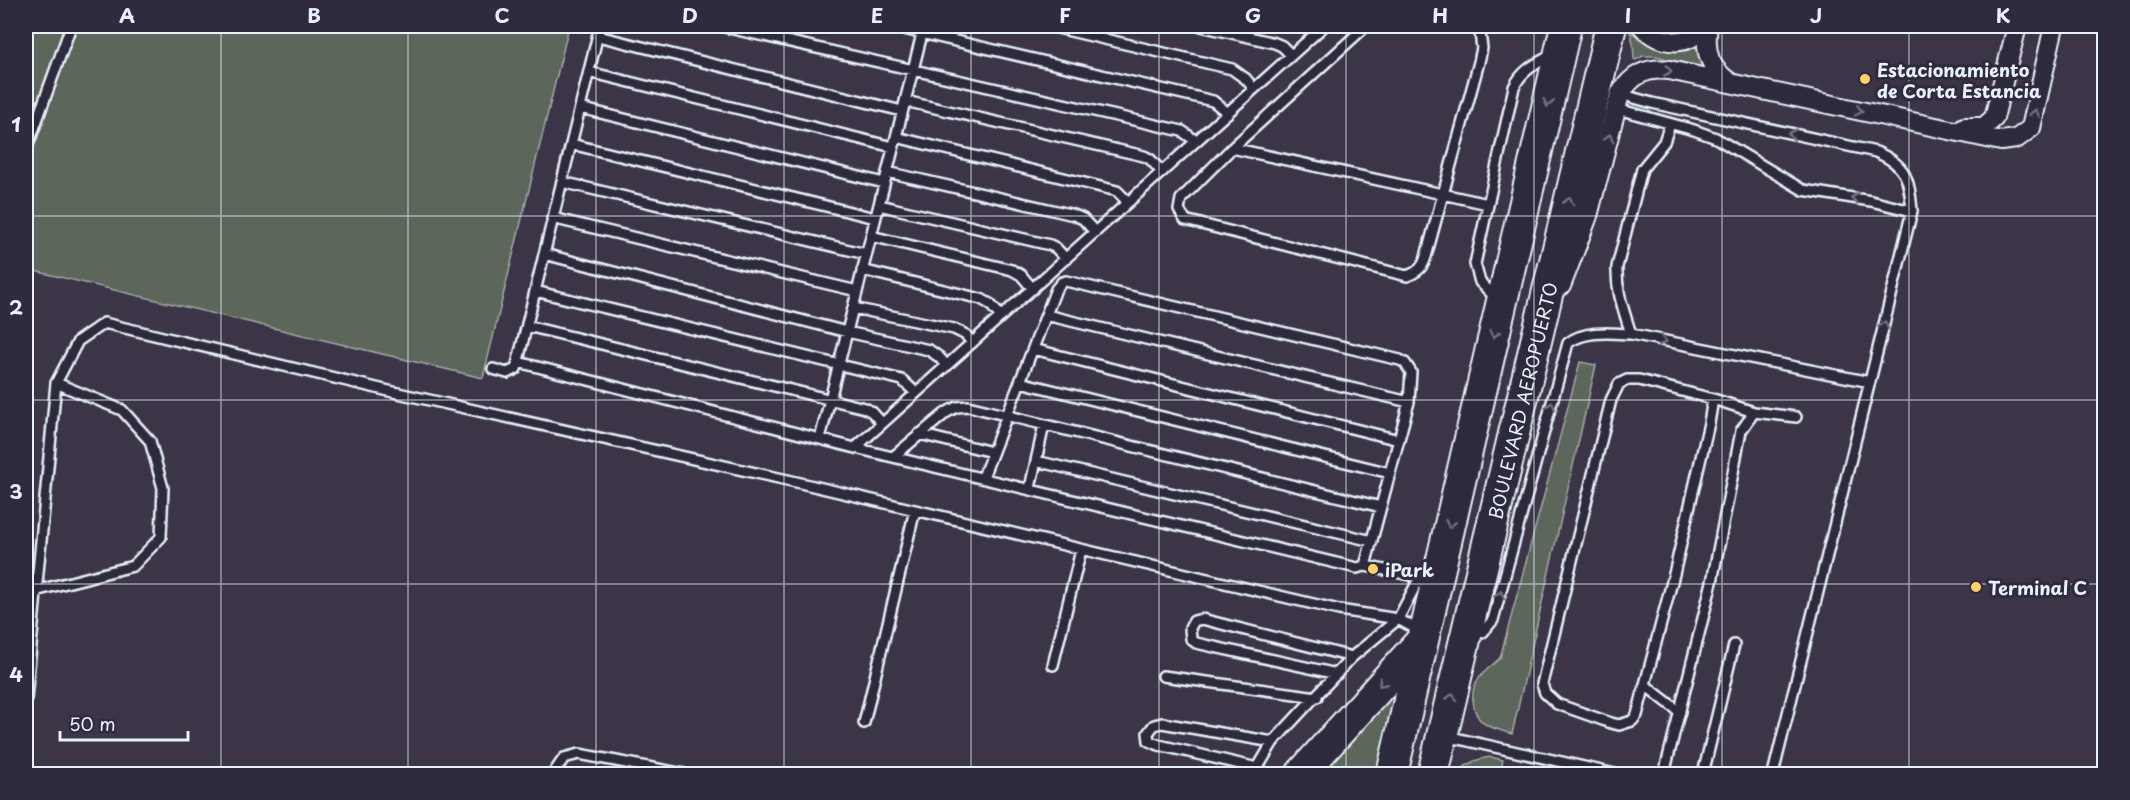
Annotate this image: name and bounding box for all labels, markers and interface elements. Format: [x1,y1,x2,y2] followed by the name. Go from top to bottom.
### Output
[119,0,135,30] text: A
[307,0,321,30] text: B
[494,0,510,30] text: C
[682,0,698,30] text: D
[871,0,883,30] text: E
[1059,0,1071,30] text: F
[1245,0,1261,30] text: G
[1432,0,1448,30] text: H
[1625,0,1631,30] text: I
[1810,0,1822,30] text: J
[1996,0,2011,30] text: K
[1877,56,2042,104] place label: Estacionamiento de Corta Estancia
[1663,64,1673,77] one-way arrow
[1858,72,1872,86] marker: Estacionamiento de Corta Estancia
[1542,98,1555,108] one-way arrow
[1854,104,1864,117] one-way arrow
[2027,108,2040,118] one-way arrow
[11,109,21,139] text: 1
[1787,128,1797,141] one-way arrow
[1602,133,1614,143] one-way arrow
[1850,192,1860,205] one-way arrow
[1562,196,1575,206] one-way arrow
[1481,279,1563,522] street label: BOULEVARD AEROPUERTO
[9,292,23,322] text: 2
[1876,320,1889,330] one-way arrow
[1489,329,1502,339] one-way arrow
[1658,333,1668,346] one-way arrow
[1543,401,1556,411] one-way arrow
[9,476,23,506] text: 3
[1445,519,1458,529] one-way arrow
[1385,556,1434,583] place label: iPark
[1366,562,1380,576] marker: iPark
[1988,574,2087,601] place label: Terminal C
[1969,580,1983,594] marker: Terminal C
[1493,590,1506,600] one-way arrow
[9,659,23,689] text: 4
[1378,676,1389,687] one-way arrow
[1445,693,1458,703] one-way arrow
[60,704,188,742] scale bar
[69,710,116,737] text: 50 m

